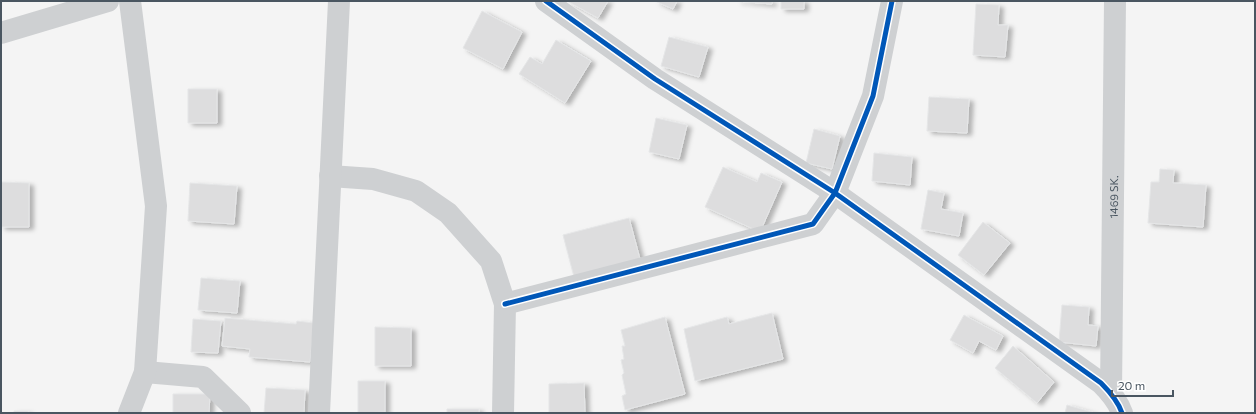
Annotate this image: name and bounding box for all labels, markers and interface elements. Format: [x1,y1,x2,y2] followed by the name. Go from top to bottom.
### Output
[1106,175,1120,219] street label: 1469 SK.
[1112,372,1173,398] scale bar
[1118,378,1145,392] text: 20 m

